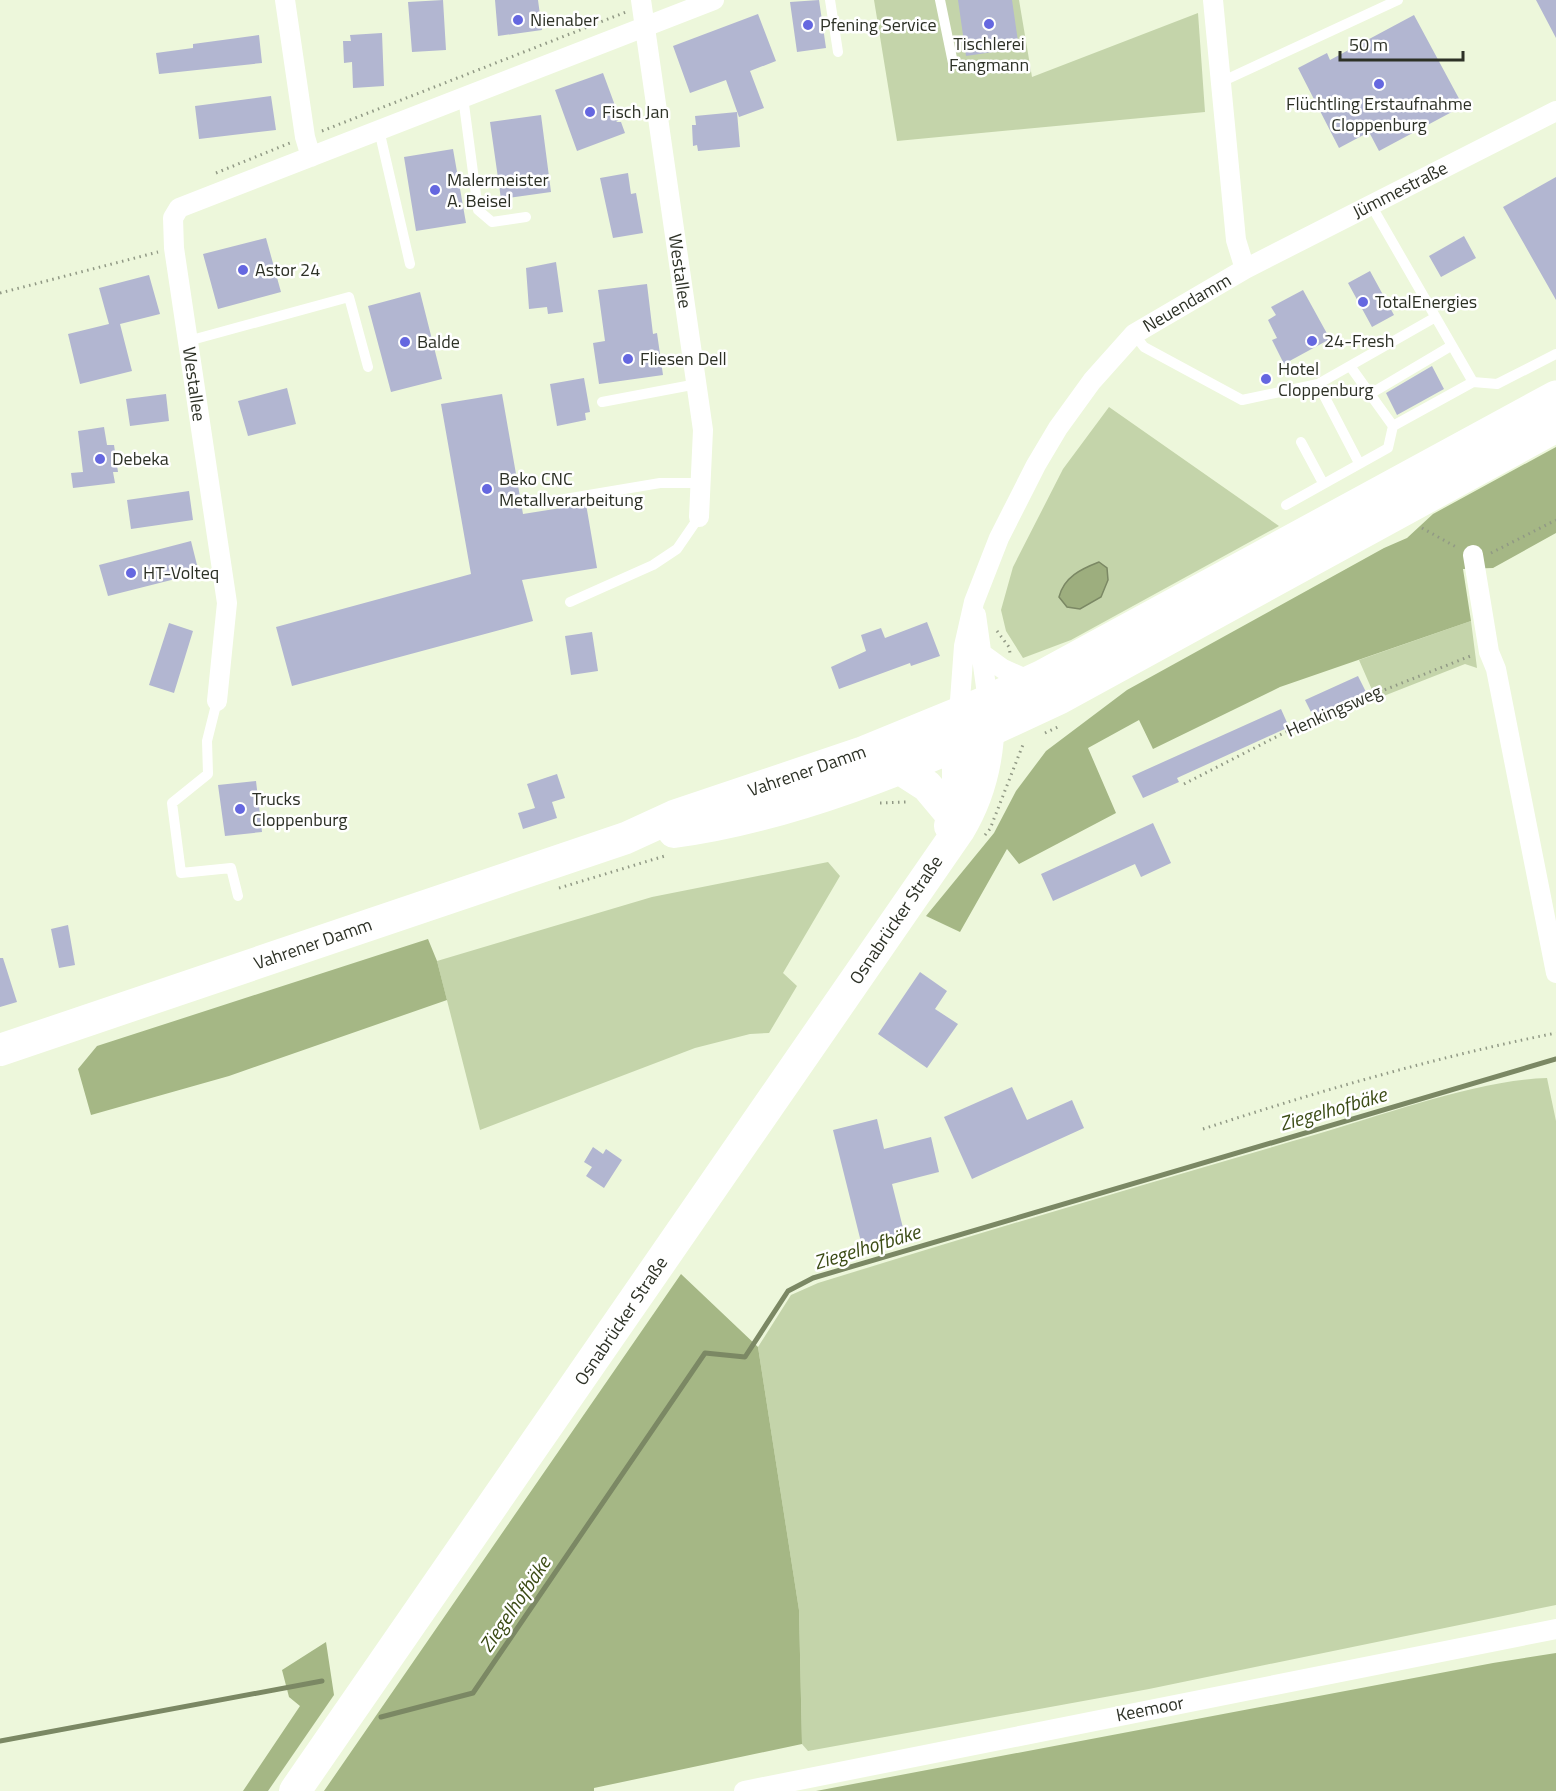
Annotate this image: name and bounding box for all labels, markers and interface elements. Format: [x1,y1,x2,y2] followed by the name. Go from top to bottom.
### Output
[530,6,599,33] place label: Nienaber
[820,11,937,38] place label: Pfening Service
[511,13,525,27] marker: Nienaber
[982,17,996,31] marker: Tischlerei Fangmann
[801,18,815,32] marker: Pfening Service
[1340,24,1463,62] scale bar
[949,30,1029,78] place label: Tischlerei Fangmann
[1349,31,1388,58] text: 50 m
[1372,77,1386,91] marker: Flüchtling Erstaufnahme Cloppenburg
[1286,90,1472,138] place label: Flüchtling Erstaufnahme Cloppenburg
[602,98,669,125] place label: Fisch Jan
[583,105,597,119] marker: Fisch Jan
[1348,154,1452,225] street label: Jümmestraße
[447,166,549,214] place label: Malermeister A. Beisel
[428,183,442,197] marker: Malermeister A. Beisel
[662,232,699,310] street label: Westallee
[255,256,320,283] place label: Astor 24
[236,263,250,277] marker: Astor 24
[1138,266,1236,339] street label: Neuendamm
[1375,288,1477,315] place label: TotalEnergies
[1356,295,1370,309] marker: TotalEnergies
[1324,327,1394,354] place label: 24-Fresh
[417,328,460,355] place label: Balde
[1305,334,1319,348] marker: 24-Fresh
[398,335,412,349] marker: Balde
[176,345,213,423] street label: Westallee
[640,345,727,372] place label: Fliesen Dell
[621,352,635,366] marker: Fliesen Dell
[1278,355,1374,403] place label: Hotel Cloppenburg
[1259,372,1273,386] marker: Hotel Cloppenburg
[112,445,169,472] place label: Debeka
[93,452,107,466] marker: Debeka
[499,465,643,513] place label: Beko CNC Metallverarbeitung
[480,482,494,496] marker: Beko CNC Metallverarbeitung
[143,559,219,586] place label: HT-Volteq
[124,566,138,580] marker: HT-Volteq
[1281,677,1386,744] street label: Henkingsweg
[744,738,870,803] street label: Vahrener Damm
[252,785,348,833] place label: Trucks Cloppenburg
[233,802,247,816] marker: Trucks Cloppenburg
[842,850,949,990] street label: Osnabrücker Straße
[250,911,376,976] street label: Vahrener Damm
[1276,1078,1392,1139] water label: Ziegelhofbäke
[810,1215,926,1277] water label: Ziegelhofbäke
[567,1251,674,1391] street label: Osnabrücker Straße
[471,1548,559,1658] water label: Ziegelhofbäke
[1114,1689,1186,1728] street label: Keemoor

